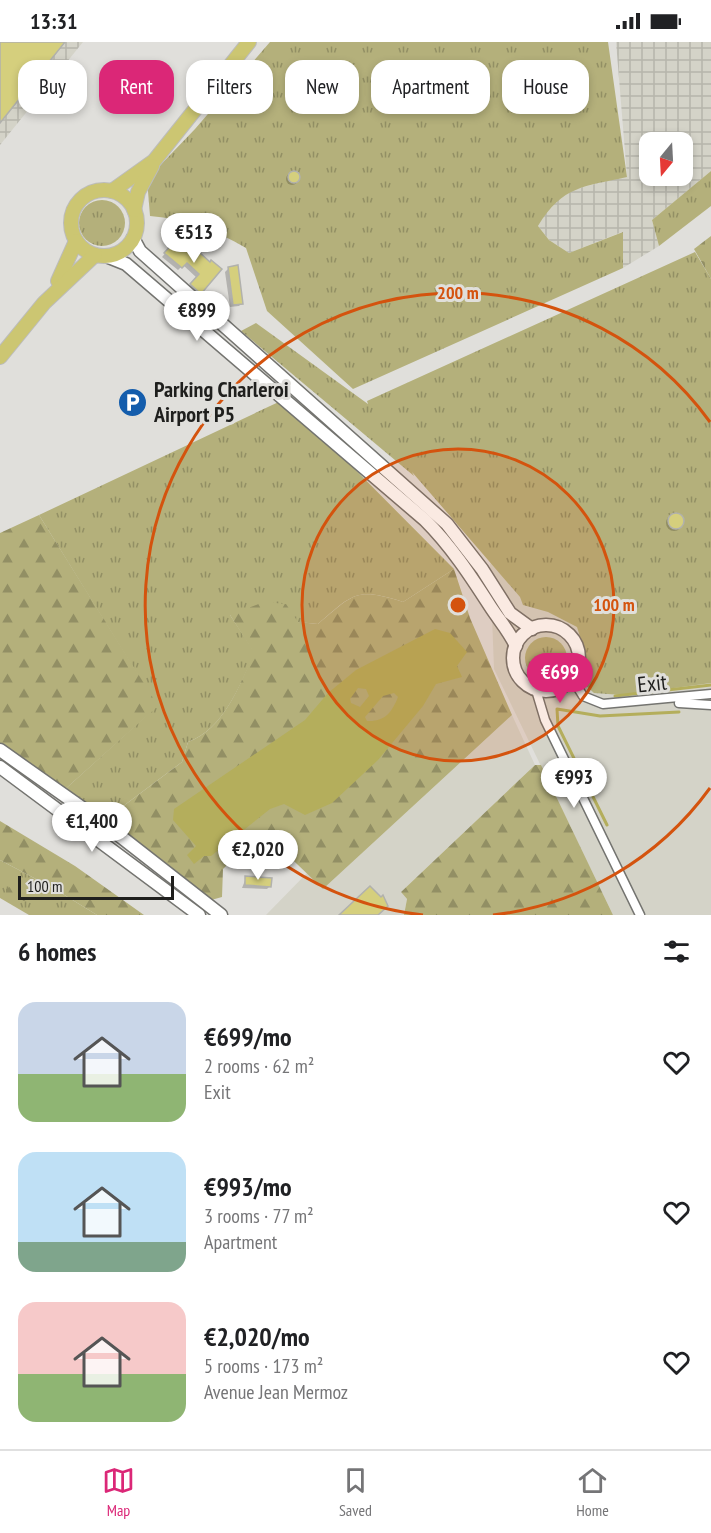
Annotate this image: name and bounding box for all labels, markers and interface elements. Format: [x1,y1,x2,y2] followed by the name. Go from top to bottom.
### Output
[30,7,78,35] text: 13:31
[18,60,87,114] chip: Buy
[99,60,174,114] chip: Rent
[186,60,273,114] chip: Filters
[285,60,359,114] chip: New
[371,60,490,114] chip: Apartment
[502,60,589,114] chip: House
[639,132,693,186] north arrow
[639,132,693,186] map controls
[158,213,230,264] pin: €513
[175,219,213,245] text: €513
[437,281,479,304] text: 200 m
[161,291,233,342] pin: €899
[178,297,216,323] text: €899
[153,375,289,428] place label: Parking Charleroi Airport P5
[117,386,149,418] parking icon: Parking Charleroi Airport P5
[593,593,635,616] text: 100 m
[448,595,468,615] centre of rings
[524,653,596,704] pin: €699
[541,659,579,685] text: €699
[636,668,668,698] street label: Exit
[538,758,610,809] pin: €993
[555,764,593,790] text: €993
[43,802,141,853] pin: €1,400
[66,808,118,834] text: €1,400
[209,830,307,881] pin: €2,020
[232,836,284,862] text: €2,020
[18,873,174,900] scale bar
[27,876,62,896] text: 100 m
[18,935,96,968] text: 6 homes
[660,935,693,968] icon: filters
[204,1020,292,1053] text: €699/mo
[66,1026,138,1098] icon: home
[660,1046,693,1079] icon: heart
[204,1053,314,1079] text: 2 rooms · 62 m²
[204,1079,231,1105] text: Exit
[204,1170,292,1203] text: €993/mo
[66,1176,138,1248] icon: home
[660,1196,693,1229] icon: heart
[204,1203,314,1229] text: 3 rooms · 77 m²
[204,1229,277,1255] text: Apartment
[204,1320,310,1353] text: €2,020/mo
[66,1326,138,1398] icon: home
[660,1346,693,1379] icon: heart
[204,1353,323,1379] text: 5 rooms · 173 m²
[204,1379,348,1405] text: Avenue Jean Mermoz
[102,1464,135,1520] tab: Map
[339,1464,372,1520] tab: Saved
[576,1464,609,1520] tab: Home

